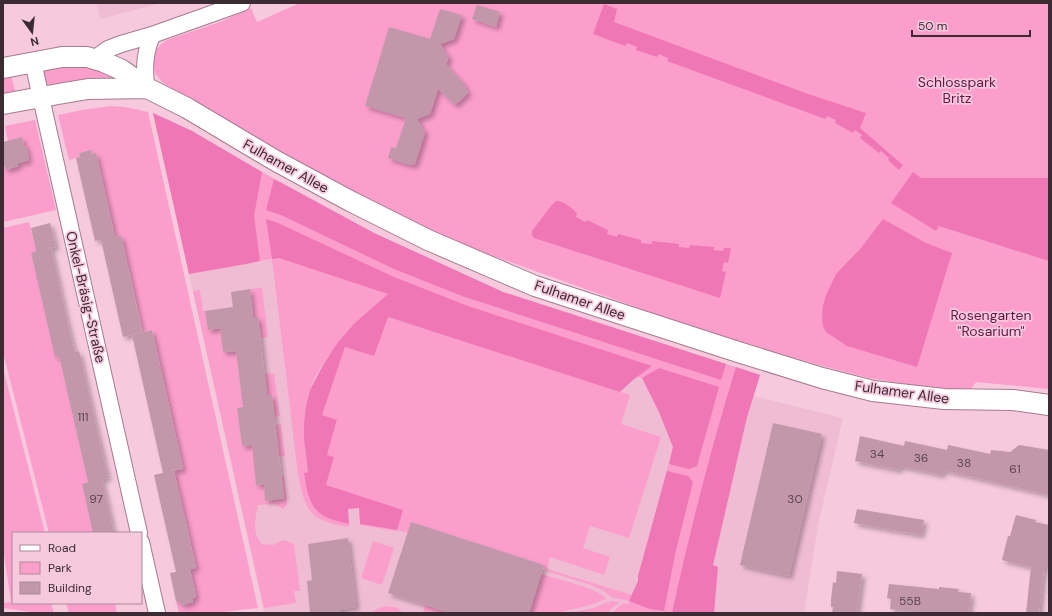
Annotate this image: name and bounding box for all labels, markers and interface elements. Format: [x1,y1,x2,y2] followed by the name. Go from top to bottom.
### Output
[12,12,52,52] north arrow
[912,12,1030,38] scale bar
[918,18,947,34] text: 50 m
[29,34,40,49] text: N
[918,73,996,107] park label: Schlosspark Britz
[240,135,332,197] street label: Fulhamer Allee
[62,229,110,365] street label: Onkel-Bräsig-Straße
[532,276,628,324] street label: Fulhamer Allee
[950,306,1032,340] park label: Rosengarten "Rosarium"
[854,376,950,408] street label: Fulhamer Allee
[77,409,89,425] house number: 111
[870,446,884,462] house number: 34
[914,450,928,466] house number: 36
[957,455,971,471] house number: 38
[1009,461,1021,477] house number: 61
[89,491,103,507] house number: 97
[787,491,803,507] house number: 30
[12,532,142,604] legend
[48,540,76,556] text: Road
[48,560,72,576] text: Park
[48,580,92,596] text: Building
[899,593,921,609] house number: 55B

